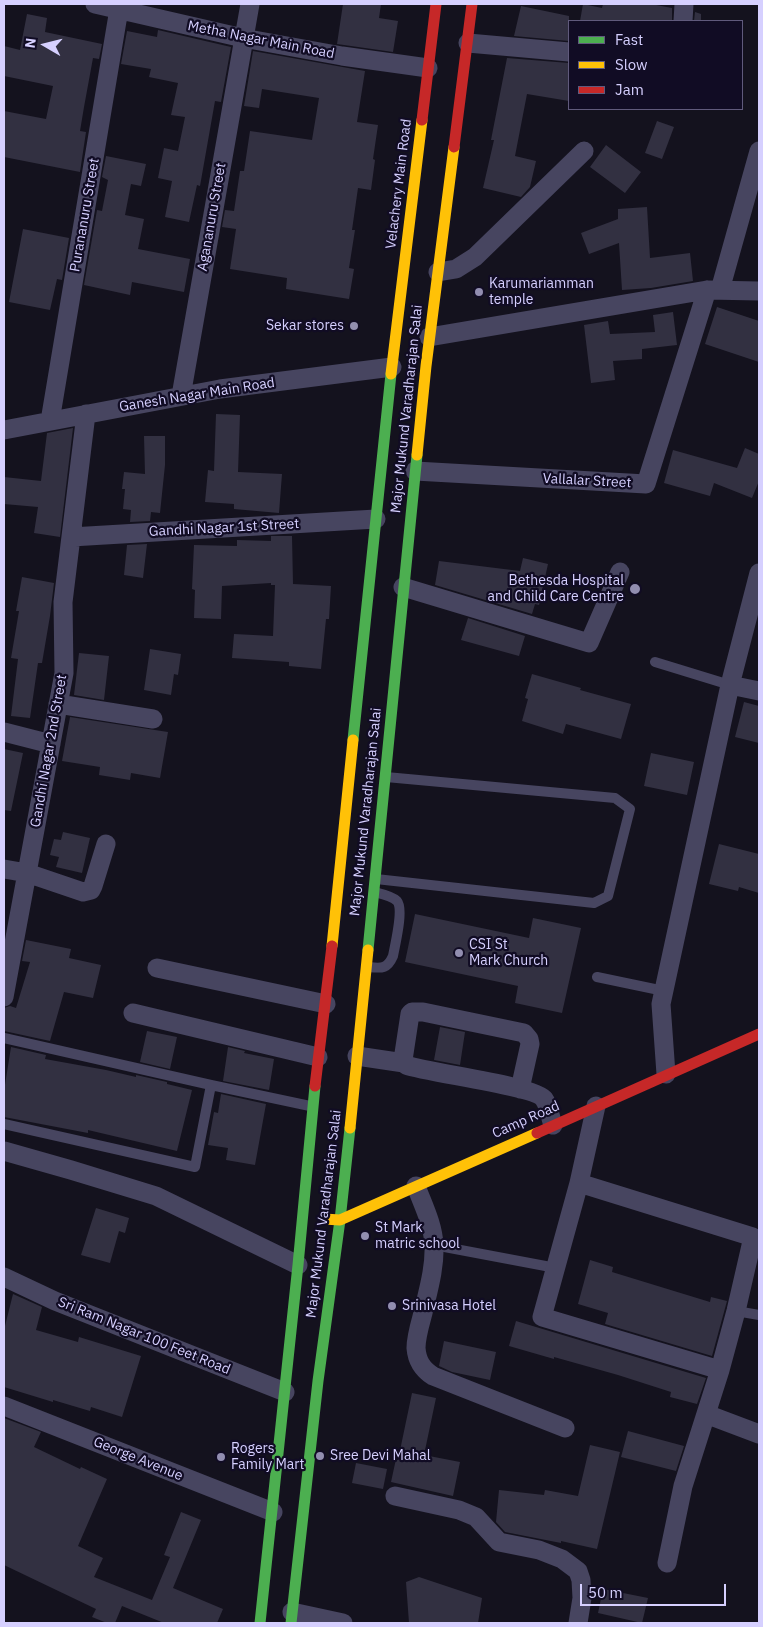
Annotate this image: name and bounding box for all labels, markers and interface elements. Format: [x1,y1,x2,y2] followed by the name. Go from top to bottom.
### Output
[186,18,336,62] street label: Metha Nagar Main Road
[20,20,70,70] north arrow
[568,20,743,110] legend
[615,30,643,49] text: Fast
[21,37,40,49] text: N
[615,55,648,74] text: Slow
[615,80,644,99] text: Jam
[383,118,415,250] street label: Velachery Main Road
[67,157,103,273] street label: Purananuru Street
[194,161,230,273] street label: Agananuru Street
[489,276,594,308] place label: Karumariamman temple
[473,286,485,298] marker: Karumariamman temple
[388,304,426,514] street label: Major Mukund Varadharajan Salai
[266,318,344,334] place label: Sekar stores
[348,320,360,332] marker: Sekar stores
[118,374,276,416] street label: Ganesh Nagar Main Road
[542,470,632,492] street label: Vallalar Street
[148,516,300,540] street label: Gandhi Nagar 1st Street
[488,573,624,606] place label: Bethesda Hospital and Child Care Centre
[628,582,642,596] marker: Bethesda Hospital and Child Care Centre
[27,673,71,829] street label: Gandhi Nagar 2nd Street
[347,707,385,917] street label: Major Mukund Varadharajan Salai
[469,937,548,970] place label: CSI St Mark Church
[453,947,465,959] marker: CSI St Mark Church
[490,1098,562,1142] street label: Camp Road
[303,1109,345,1319] street label: Major Mukund Varadharajan Salai
[375,1220,460,1252] place label: St Mark matric school
[359,1230,371,1242] marker: St Mark matric school
[55,1294,233,1378] street label: Sri Ram Nagar 100 Feet Road
[402,1298,496,1314] place label: Srinivasa Hotel
[386,1300,398,1312] marker: Srinivasa Hotel
[91,1433,185,1485] street label: George Avenue
[231,1441,304,1474] place label: Rogers Family Mart
[330,1448,431,1464] place label: Sree Devi Mahal
[314,1450,326,1462] marker: Sree Devi Mahal
[215,1451,227,1463] marker: Rogers Family Mart
[583,1574,729,1606] scale bar
[588,1583,623,1602] text: 50 m

